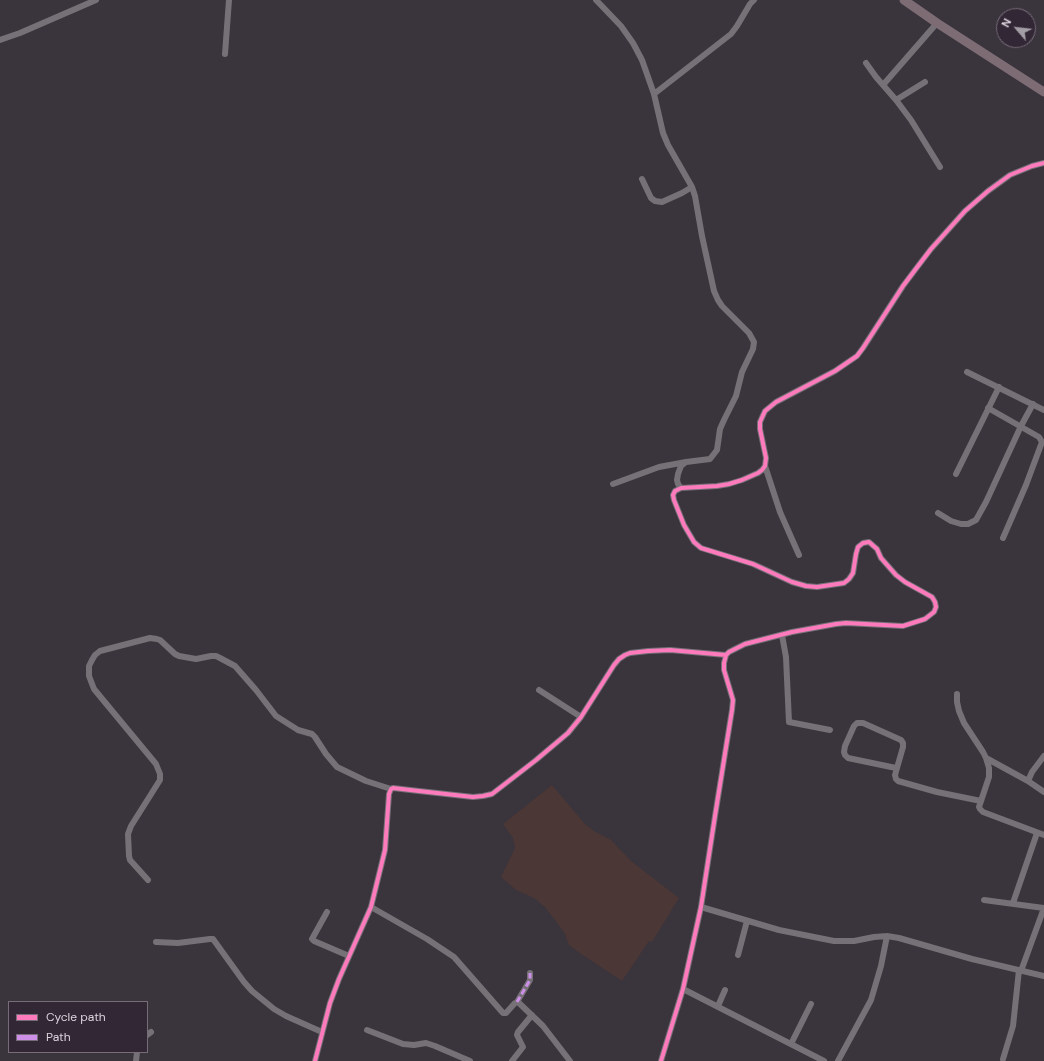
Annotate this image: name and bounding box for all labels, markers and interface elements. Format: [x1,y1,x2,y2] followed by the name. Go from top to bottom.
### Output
[996,8,1036,48] north arrow
[998,16,1014,30] text: N
[8,1001,148,1053] legend
[46,1009,106,1025] text: Cycle path
[46,1029,71,1045] text: Path

